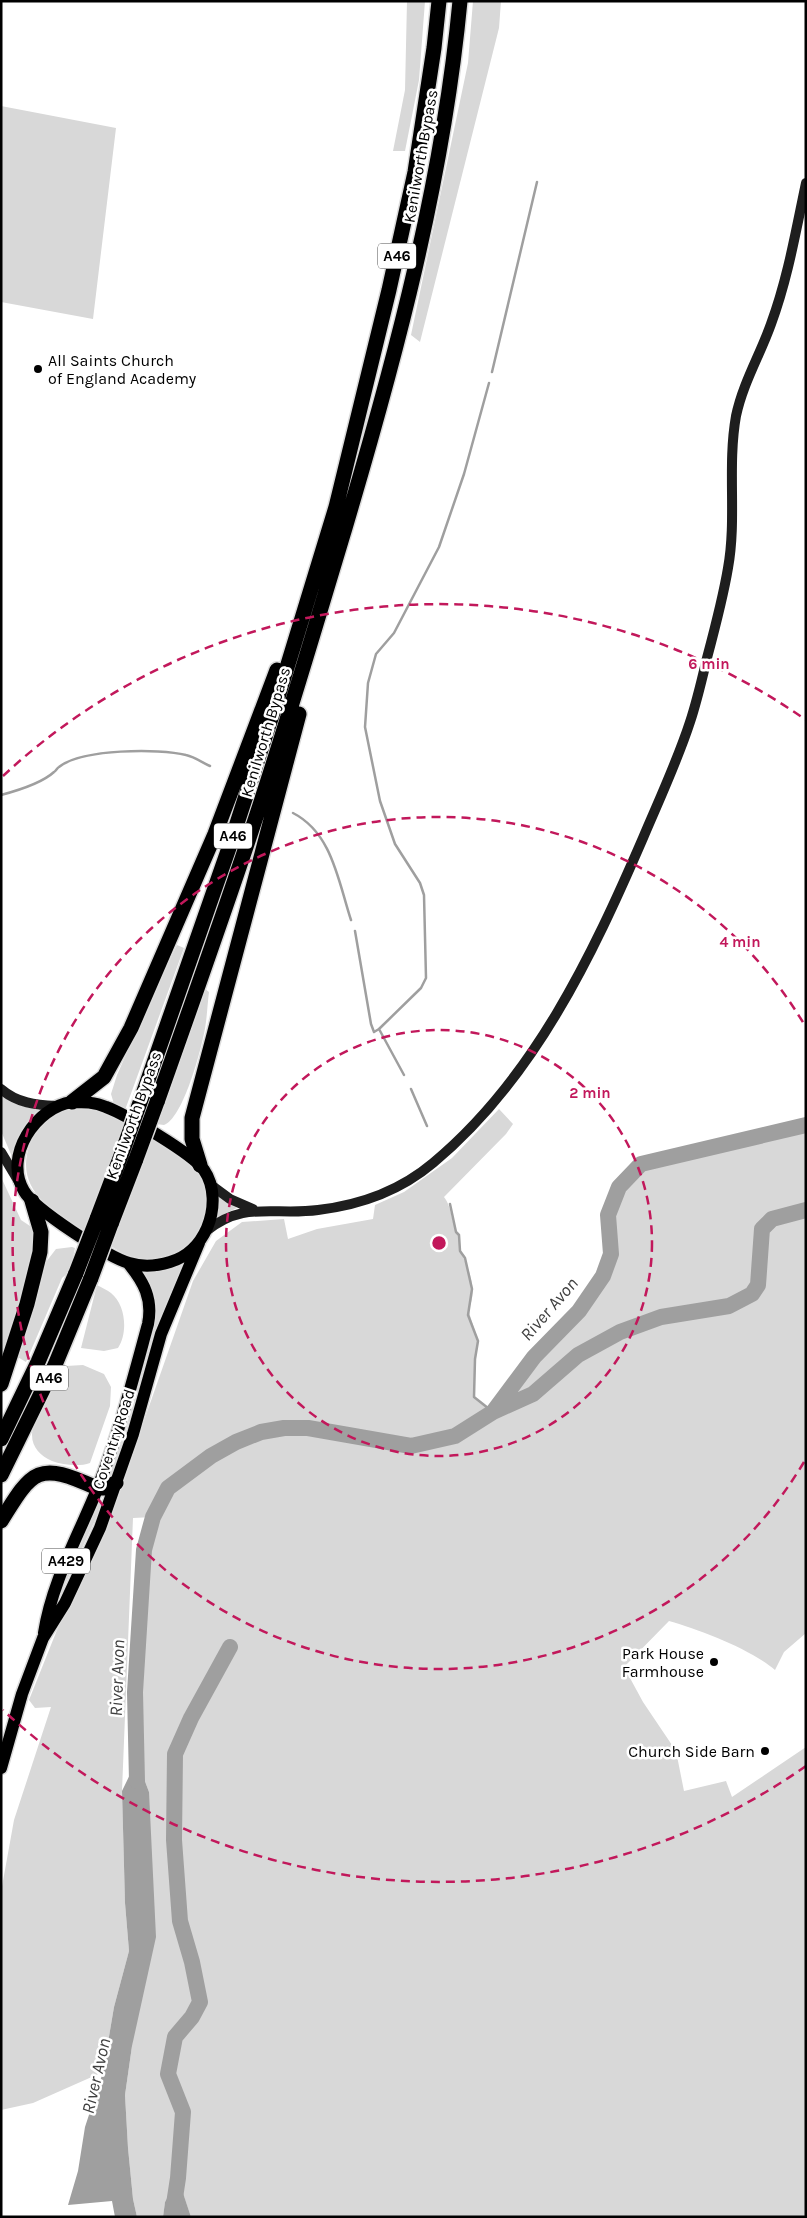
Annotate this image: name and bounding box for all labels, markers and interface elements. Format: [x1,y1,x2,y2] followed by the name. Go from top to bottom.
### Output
[399,88,442,224] street label: Kenilworth Bypass
[378,244,416,268] road number: A46
[48,351,197,388] place label: All Saints Church of England Academy
[32,363,44,375] marker: All Saints Church of England Academy
[688,655,730,673] text: 6 min
[237,665,294,799] street label: Kenilworth Bypass
[214,824,252,848] road number: A46
[719,933,761,951] text: 4 min
[101,1049,165,1182] street label: Kenilworth Bypass
[569,1084,611,1102] text: 2 min
[430,1234,448,1252] centre of rings
[515,1273,583,1345] water label: River Avon
[30,1366,68,1390] road number: A46
[88,1387,139,1492] street label: Coventry Road
[42,1548,90,1574] road number: A429
[105,1639,129,1717] water label: River Avon
[622,1644,704,1681] place label: Park House Farmhouse
[708,1656,720,1668] marker: Park House Farmhouse
[628,1742,755,1761] place label: Church Side Barn
[759,1745,771,1757] marker: Church Side Barn
[77,2036,115,2116] water label: River Avon

